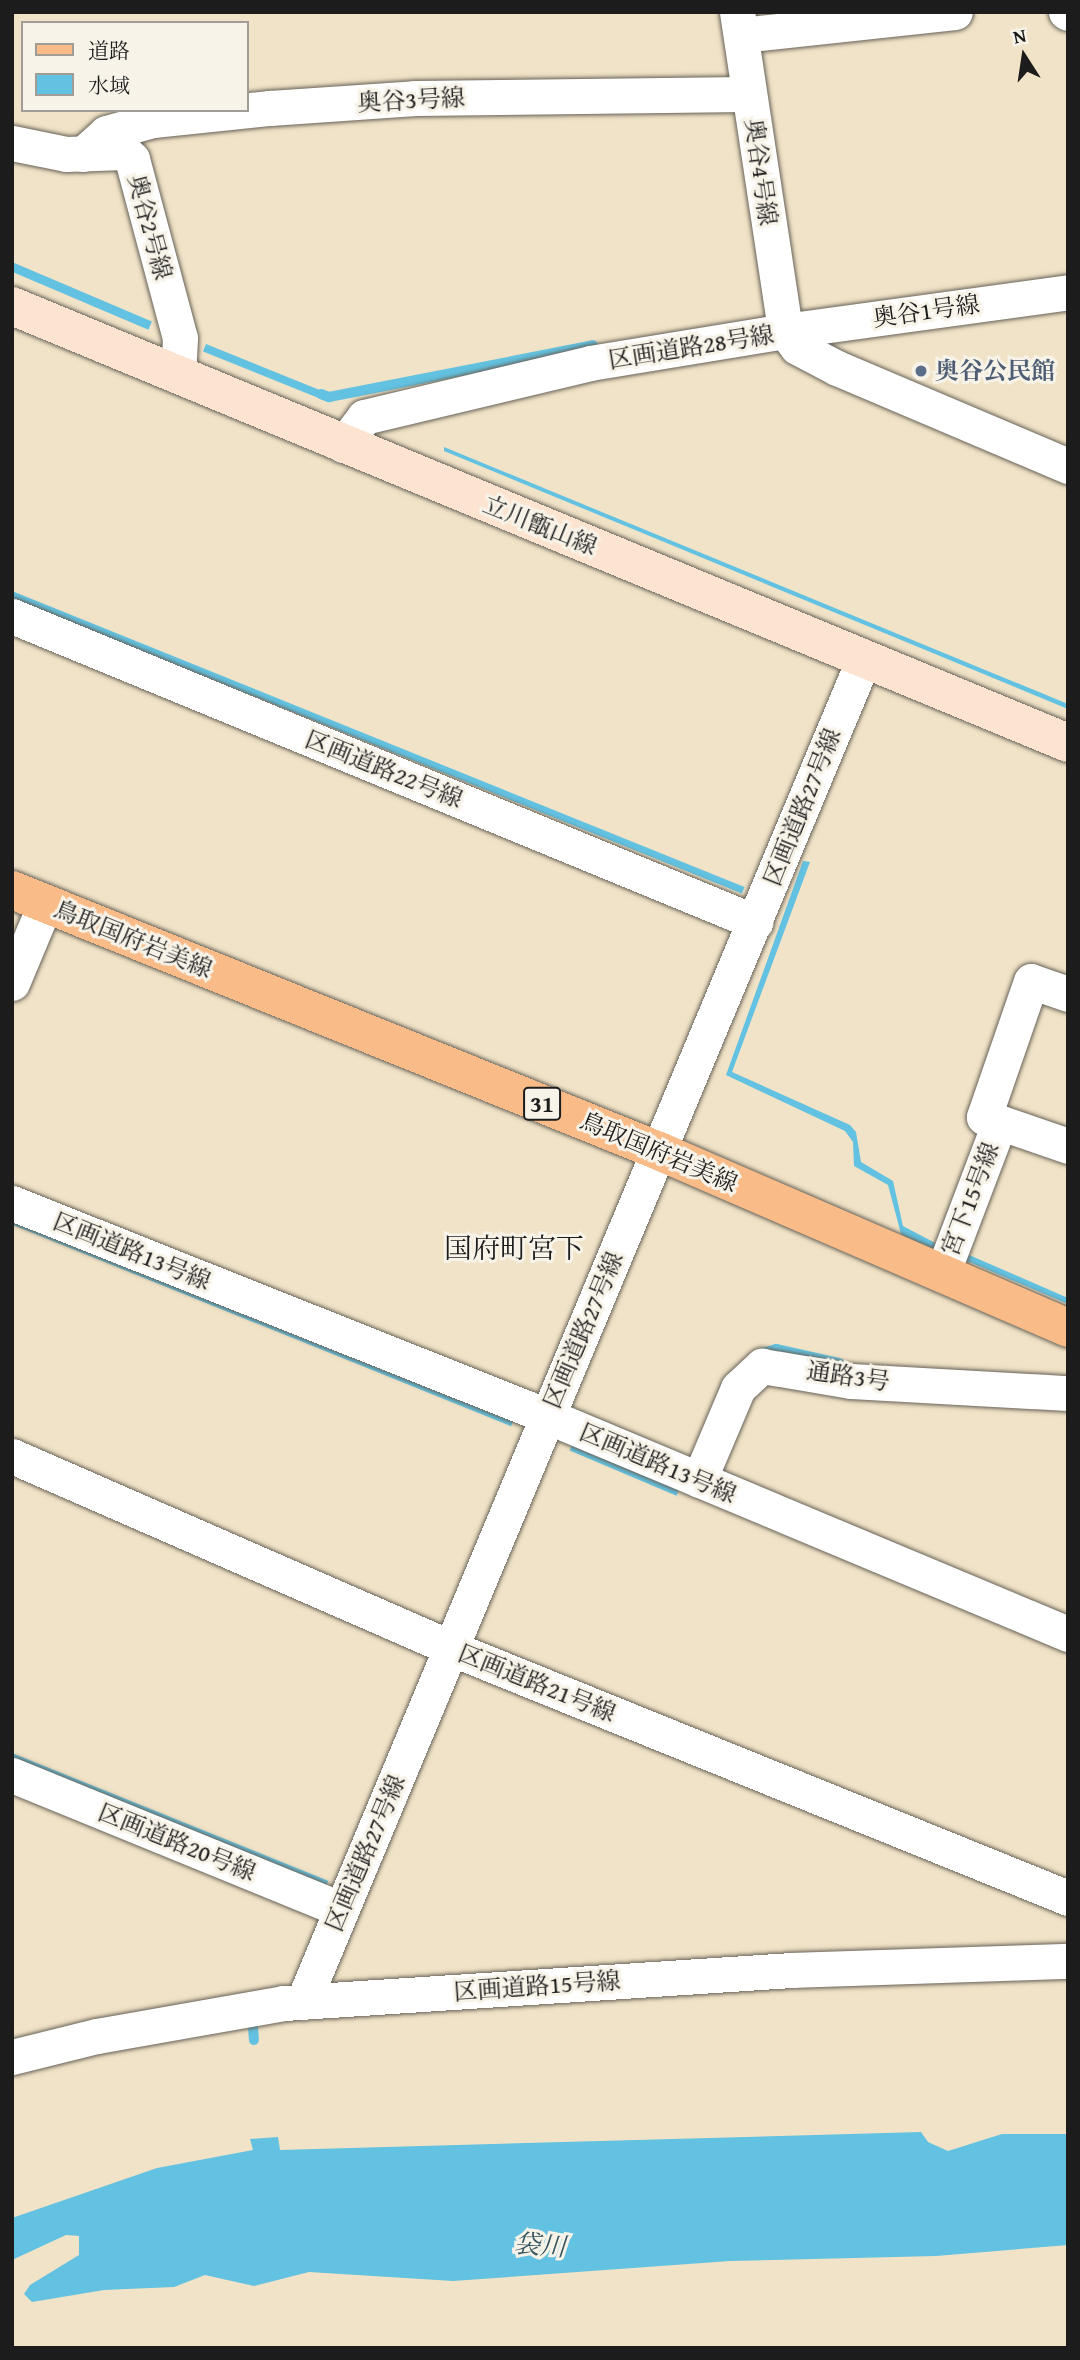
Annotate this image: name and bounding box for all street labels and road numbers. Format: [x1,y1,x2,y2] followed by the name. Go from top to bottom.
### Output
[357,83,465,117] street label: 奥谷3号線
[739,117,783,227] street label: 奥谷4号線
[122,171,178,283] street label: 奥谷2号線
[871,289,981,333] street label: 奥谷1号線
[606,320,776,374] street label: 区画道路28号線
[479,489,601,561] street label: 立川甑山線
[301,724,467,814] street label: 区画道路22号線
[757,724,847,890] street label: 区画道路27号線
[50,894,216,984] street label: 鳥取国府岩美線
[523,1084,561,1124] road number: 31
[576,1106,742,1198] street label: 鳥取国府岩美線
[935,1138,1005,1260] street label: 宮下15号線
[49,1206,215,1296] street label: 区画道路13号線
[537,1247,629,1413] street label: 区画道路27号線
[805,1356,891,1396] street label: 通路3号
[575,1417,741,1509] street label: 区画道路13号線
[454,1638,620,1728] street label: 区画道路21号線
[319,1770,411,1936] street label: 区画道路27号線
[94,1797,260,1887] street label: 区画道路20号線
[453,1966,621,2006] street label: 区画道路15号線

